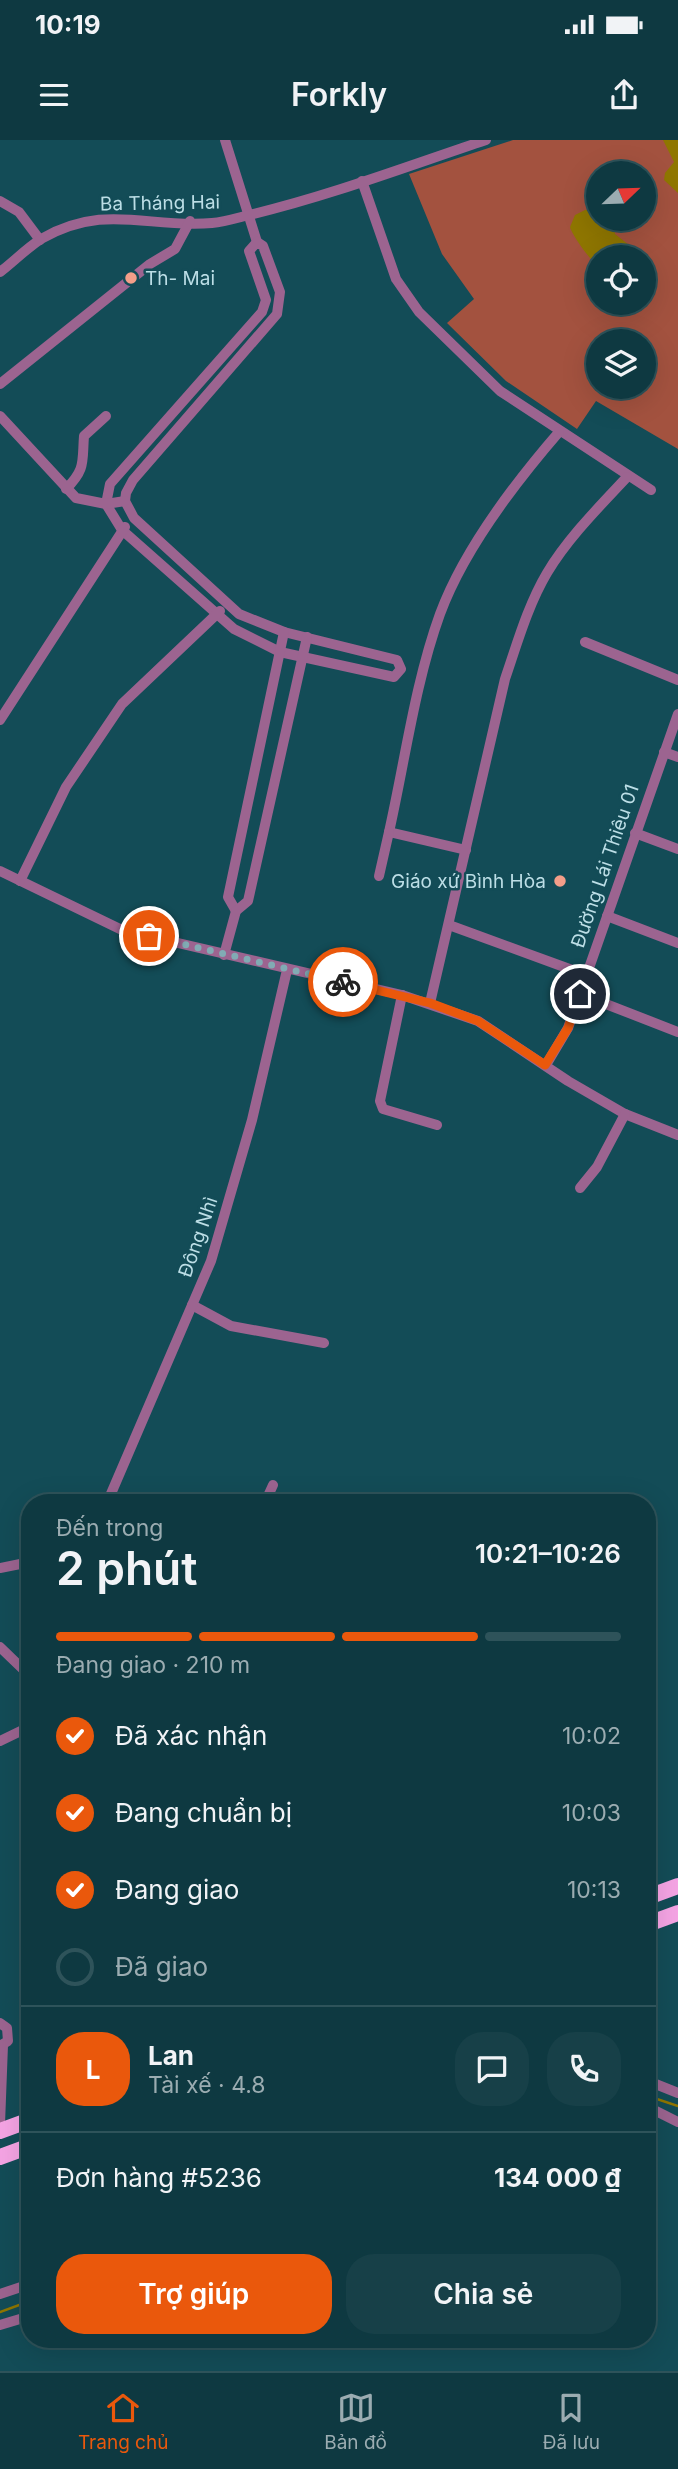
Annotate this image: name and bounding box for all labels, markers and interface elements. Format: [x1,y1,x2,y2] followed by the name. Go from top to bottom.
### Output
[35,9,101,40] text: 10:19
[291,75,387,114] text: Forkly
[35,76,73,114] icon: menu
[605,76,643,114] icon: share
[586,161,656,231] north arrow
[586,161,656,399] map controls
[100,190,220,216] street label: Ba Tháng Hai
[586,245,656,315] button: locate
[145,267,215,290] place label: Th- Mai
[123,270,139,286] marker: Th- Mai
[586,329,656,399] button: layers
[566,781,644,951] street label: Đường Lái Thiêu 01
[391,870,546,893] place label: Giáo xứ Bình Hòa
[552,873,568,889] marker: Giáo xứ Bình Hòa
[119,906,179,966] pin
[130,917,168,955] icon: bag
[308,947,378,1017] courier
[324,963,362,1001] icon: bike
[550,964,610,1024] pin
[561,975,599,1013] icon: home
[174,1194,222,1280] street label: Đông Nhì
[56,1514,163,1542] text: Đến trong
[475,1538,621,1569] text: 10:21–10:26
[56,1540,198,1596] text: 2 phút
[56,1651,250,1679] text: Đang giao · 210 m
[56,1717,94,1755] icon: check
[115,1720,267,1751] text: Đã xác nhận
[562,1722,621,1750] text: 10:02
[56,1794,94,1832] icon: check
[115,1797,292,1828] text: Đang chuẩn bị
[562,1799,621,1827] text: 10:03
[56,1871,94,1909] icon: check
[115,1874,239,1905] text: Đang giao
[567,1876,621,1904] text: 10:13
[115,1951,208,1982] text: Đã giao
[455,2032,529,2106] button: chat
[547,2032,621,2106] button: phone
[148,2040,194,2071] text: Lan
[86,2054,100,2085] text: L
[148,2071,266,2099] text: Tài xế · 4.8
[56,2162,262,2193] text: Đơn hàng #5236
[494,2162,621,2193] text: 134 000 ₫
[56,2254,332,2334] button: Trợ giúp
[346,2254,621,2334] button: Chia sẻ
[78,2389,168,2454] tab: Trang chủ
[324,2389,387,2454] tab: Bản đồ
[543,2389,600,2454] tab: Đã lưu

